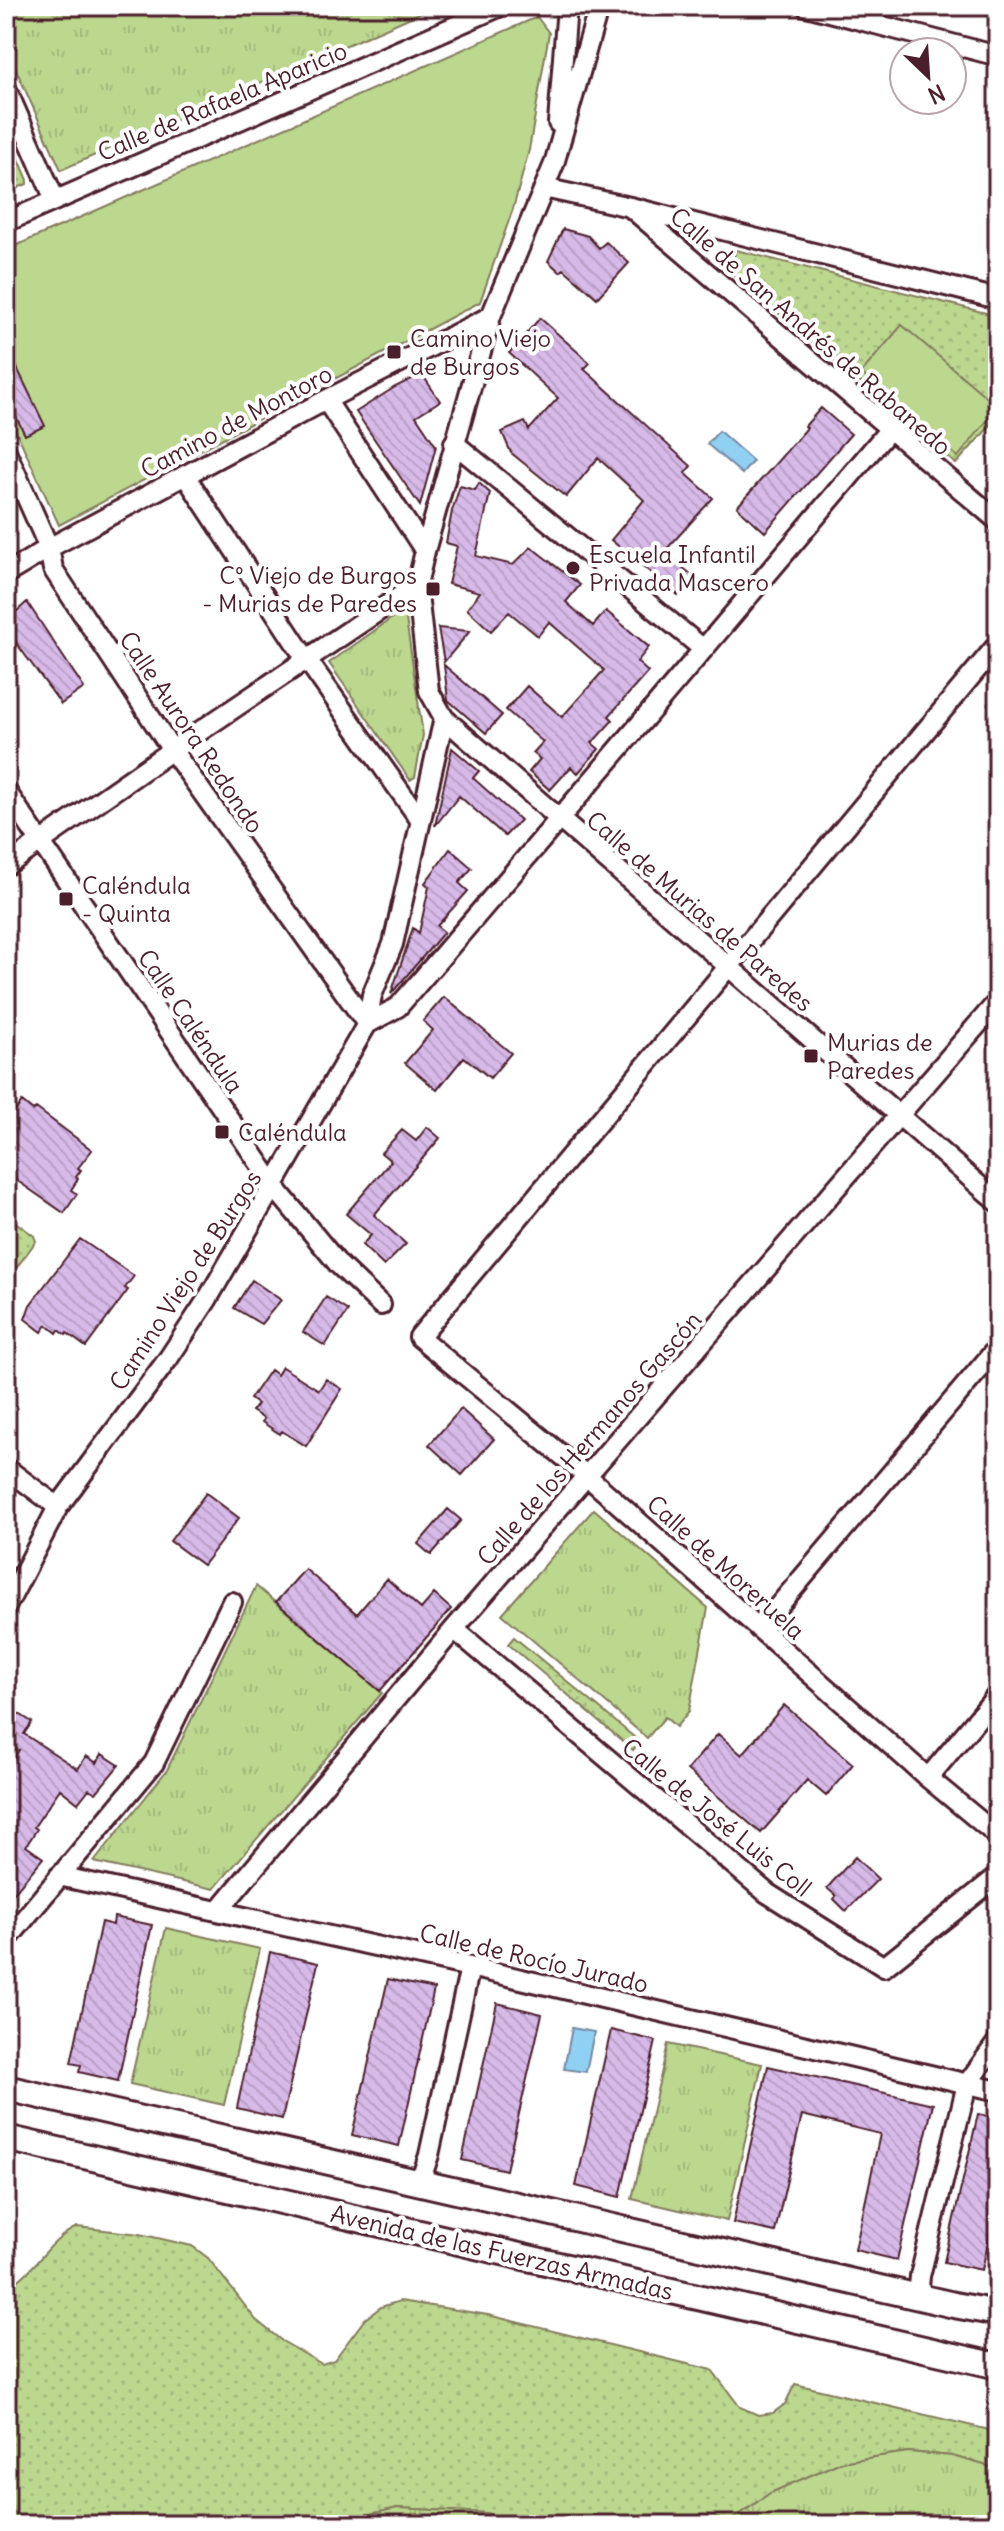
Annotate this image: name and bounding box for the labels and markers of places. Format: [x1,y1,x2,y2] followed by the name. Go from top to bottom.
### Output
[410,323,551,381] place label: Camino Viejo de Burgos
[385,343,403,361] marker: Camino Viejo de Burgos
[589,539,769,597] place label: Escuela Infantil Privada Mascero
[564,559,582,577] marker: Escuela Infantil Privada Mascero
[202,560,417,618] place label: Cº Viejo de Burgos - Murias de Paredes
[424,580,442,598] marker: Cº Viejo de Burgos - Murias de Paredes
[82,870,191,928] place label: Caléndula - Quinta
[57,890,75,908] marker: Caléndula - Quinta
[827,1027,933,1085] place label: Murias de Paredes
[802,1047,820,1065] marker: Murias de Paredes
[238,1117,347,1147] place label: Caléndula
[213,1123,231,1141] marker: Caléndula

